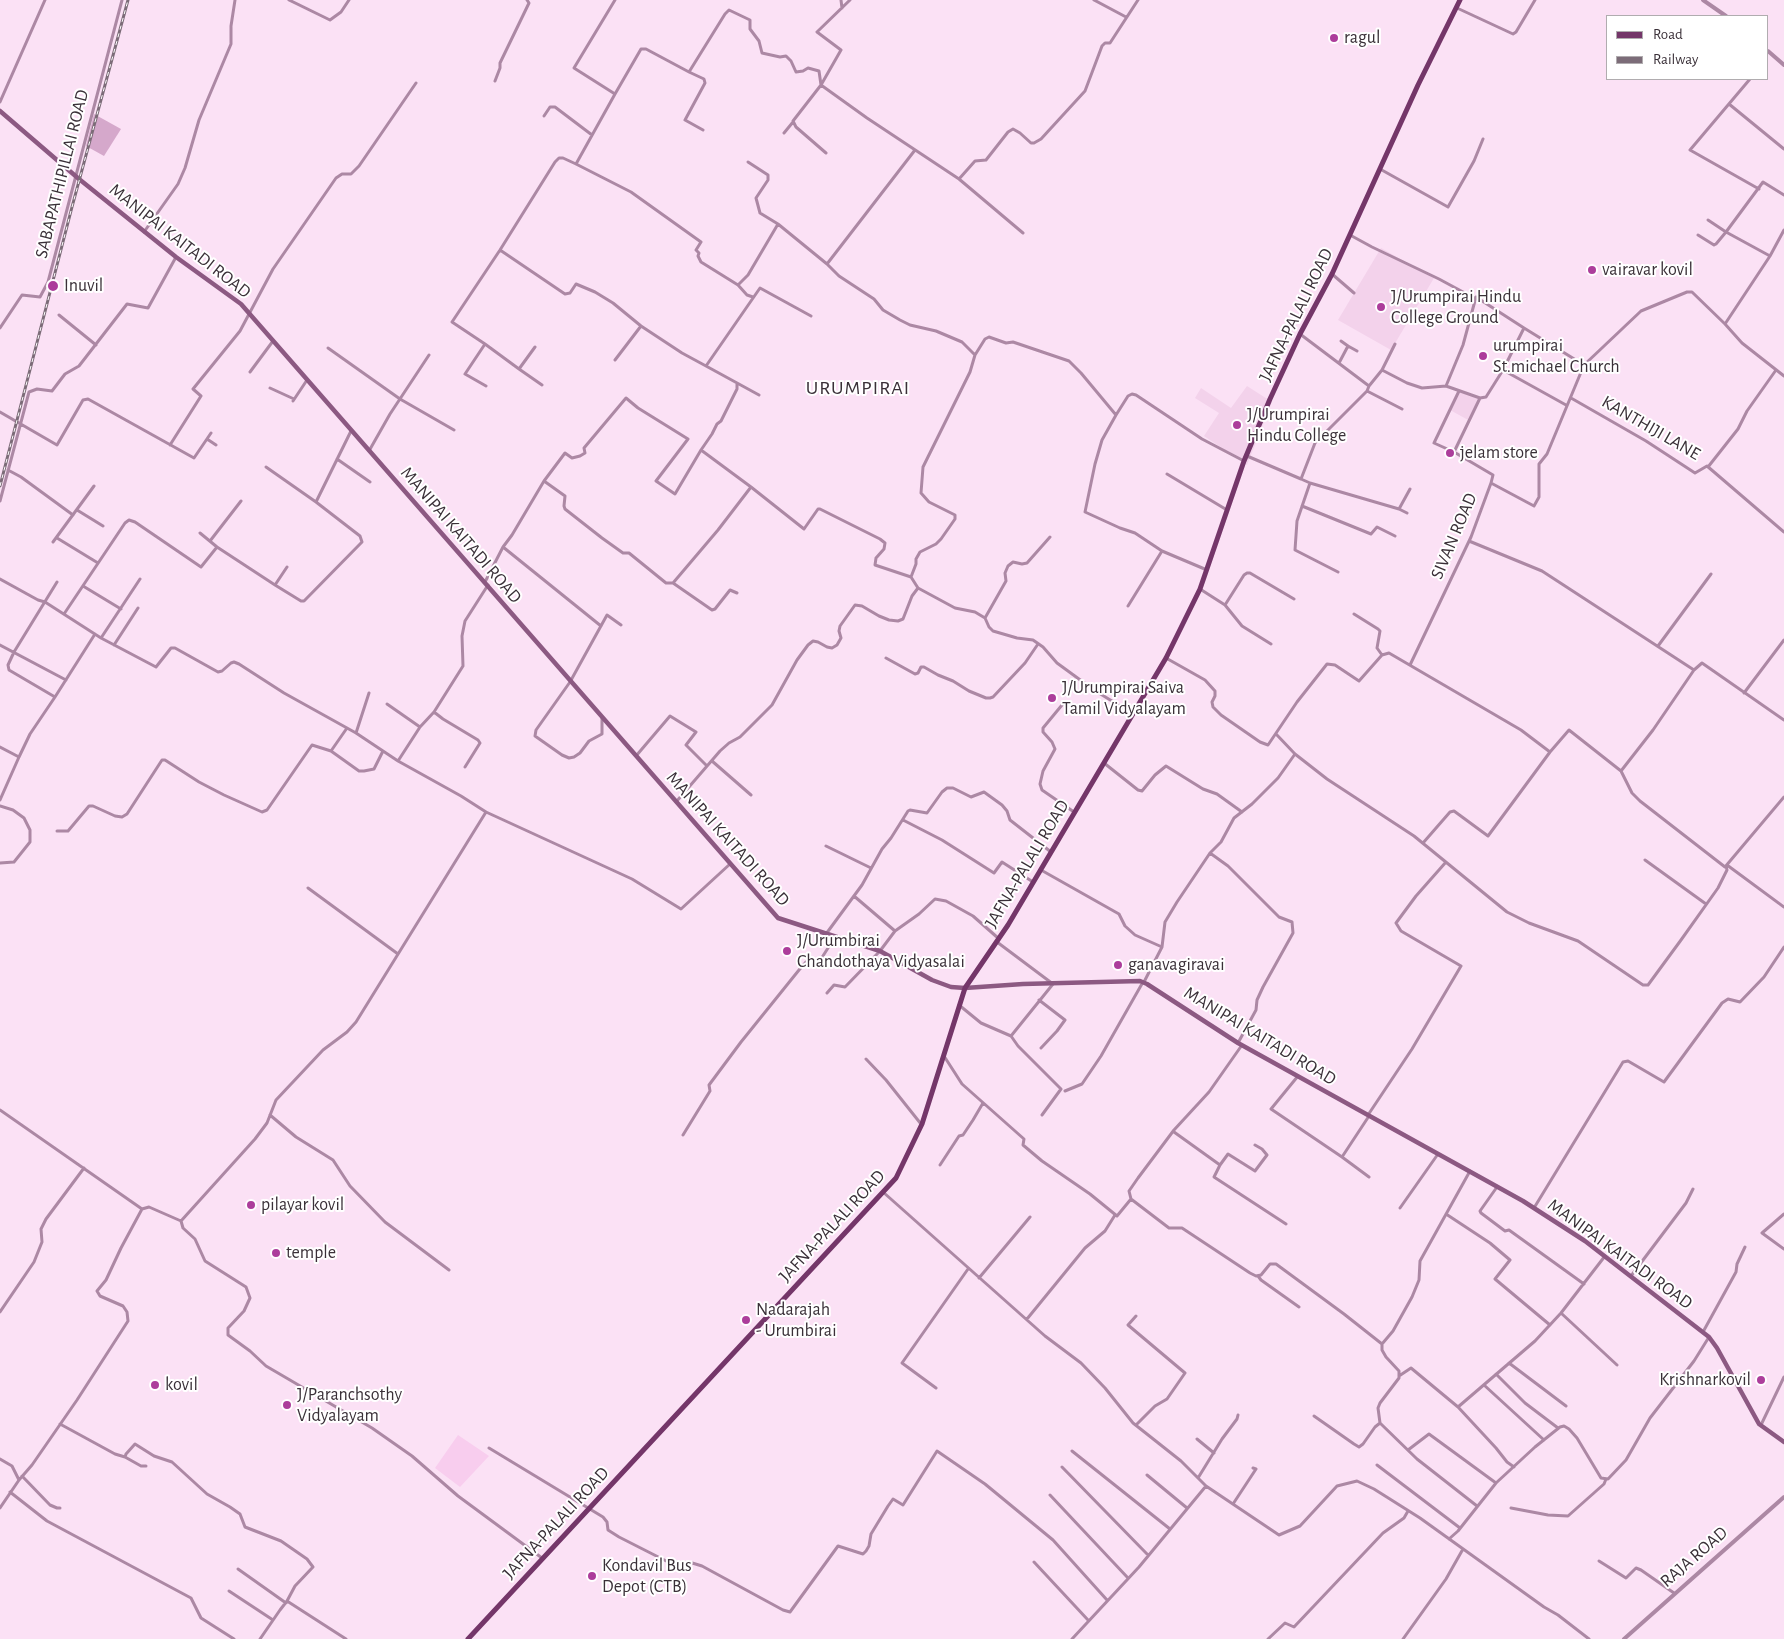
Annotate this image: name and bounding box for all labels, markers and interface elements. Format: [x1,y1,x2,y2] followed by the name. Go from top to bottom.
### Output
[1606,15,1769,80] legend
[1344,27,1380,49] place label: ragul
[1653,27,1683,42] text: Road
[1328,32,1340,44] marker: ragul
[1653,52,1698,67] text: Railway
[31,87,93,261] street label: SABAPATHIPILLAI ROAD
[105,179,255,303] street label: MANIPAI KAITADI ROAD
[1254,245,1338,385] street label: JAFNA-PALALI ROAD
[1602,259,1693,281] place label: vairavar kovil
[1586,264,1598,276] marker: vairavar kovil
[64,275,103,297] place label: Inuvil
[46,279,60,293] marker: Inuvil
[1391,286,1521,328] place label: J/Urumpirai Hindu College Ground
[1375,301,1387,313] marker: J/Urumpirai Hindu College Ground
[1493,335,1620,378] place label: urumpirai St.michael Church
[1477,350,1489,362] marker: urumpirai St.michael Church
[805,376,911,400] district label: URUMPIRAI
[1598,391,1704,465] street label: KANTHIJI LANE
[1247,404,1346,446] place label: J/Urumpirai Hindu College
[1231,419,1243,431] marker: J/Urumpirai Hindu College
[1460,442,1538,464] place label: jelam store
[1444,447,1456,459] marker: jelam store
[396,462,526,608] street label: MANIPAI KAITADI ROAD
[1426,490,1482,582] street label: SIVAN ROAD
[1062,677,1186,720] place label: J/Urumpirai Saiva Tamil Vidyalayam
[1046,692,1058,704] marker: J/Urumpirai Saiva Tamil Vidyalayam
[662,767,794,911] street label: MANIPAI KAITADI ROAD
[980,796,1074,932] street label: JAFNA-PALALI ROAD
[797,930,965,972] place label: J/Urumbirai Chandothaya Vidyasalai
[781,945,793,957] marker: J/Urumbirai Chandothaya Vidyasalai
[1128,954,1225,976] place label: ganavagiravai
[1112,959,1124,971] marker: ganavagiravai
[1180,982,1340,1090] street label: MANIPAI KAITADI ROAD
[774,1165,890,1287] street label: JAFNA-PALALI ROAD
[261,1194,344,1216] place label: pilayar kovil
[1543,1194,1697,1314] street label: MANIPAI KAITADI ROAD
[245,1199,257,1211] marker: pilayar kovil
[286,1242,336,1264] place label: temple
[270,1247,282,1259] marker: temple
[756,1299,837,1342] place label: Nadarajah - Urumbirai
[740,1314,752,1326] marker: Nadarajah - Urumbirai
[1659,1369,1751,1391] place label: Krishnarkovil
[165,1374,198,1396] place label: kovil
[1755,1374,1767,1386] marker: Krishnarkovil
[149,1379,161,1391] marker: kovil
[297,1384,402,1426] place label: J/Paranchsothy Vidyalayam
[281,1399,293,1411] marker: J/Paranchsothy Vidyalayam
[498,1462,614,1584] street label: JAFNA-PALALI ROAD
[1656,1522,1732,1592] street label: RAJA ROAD
[602,1555,692,1598] place label: Kondavil Bus Depot (CTB)
[586,1570,598,1582] marker: Kondavil Bus Depot (CTB)

